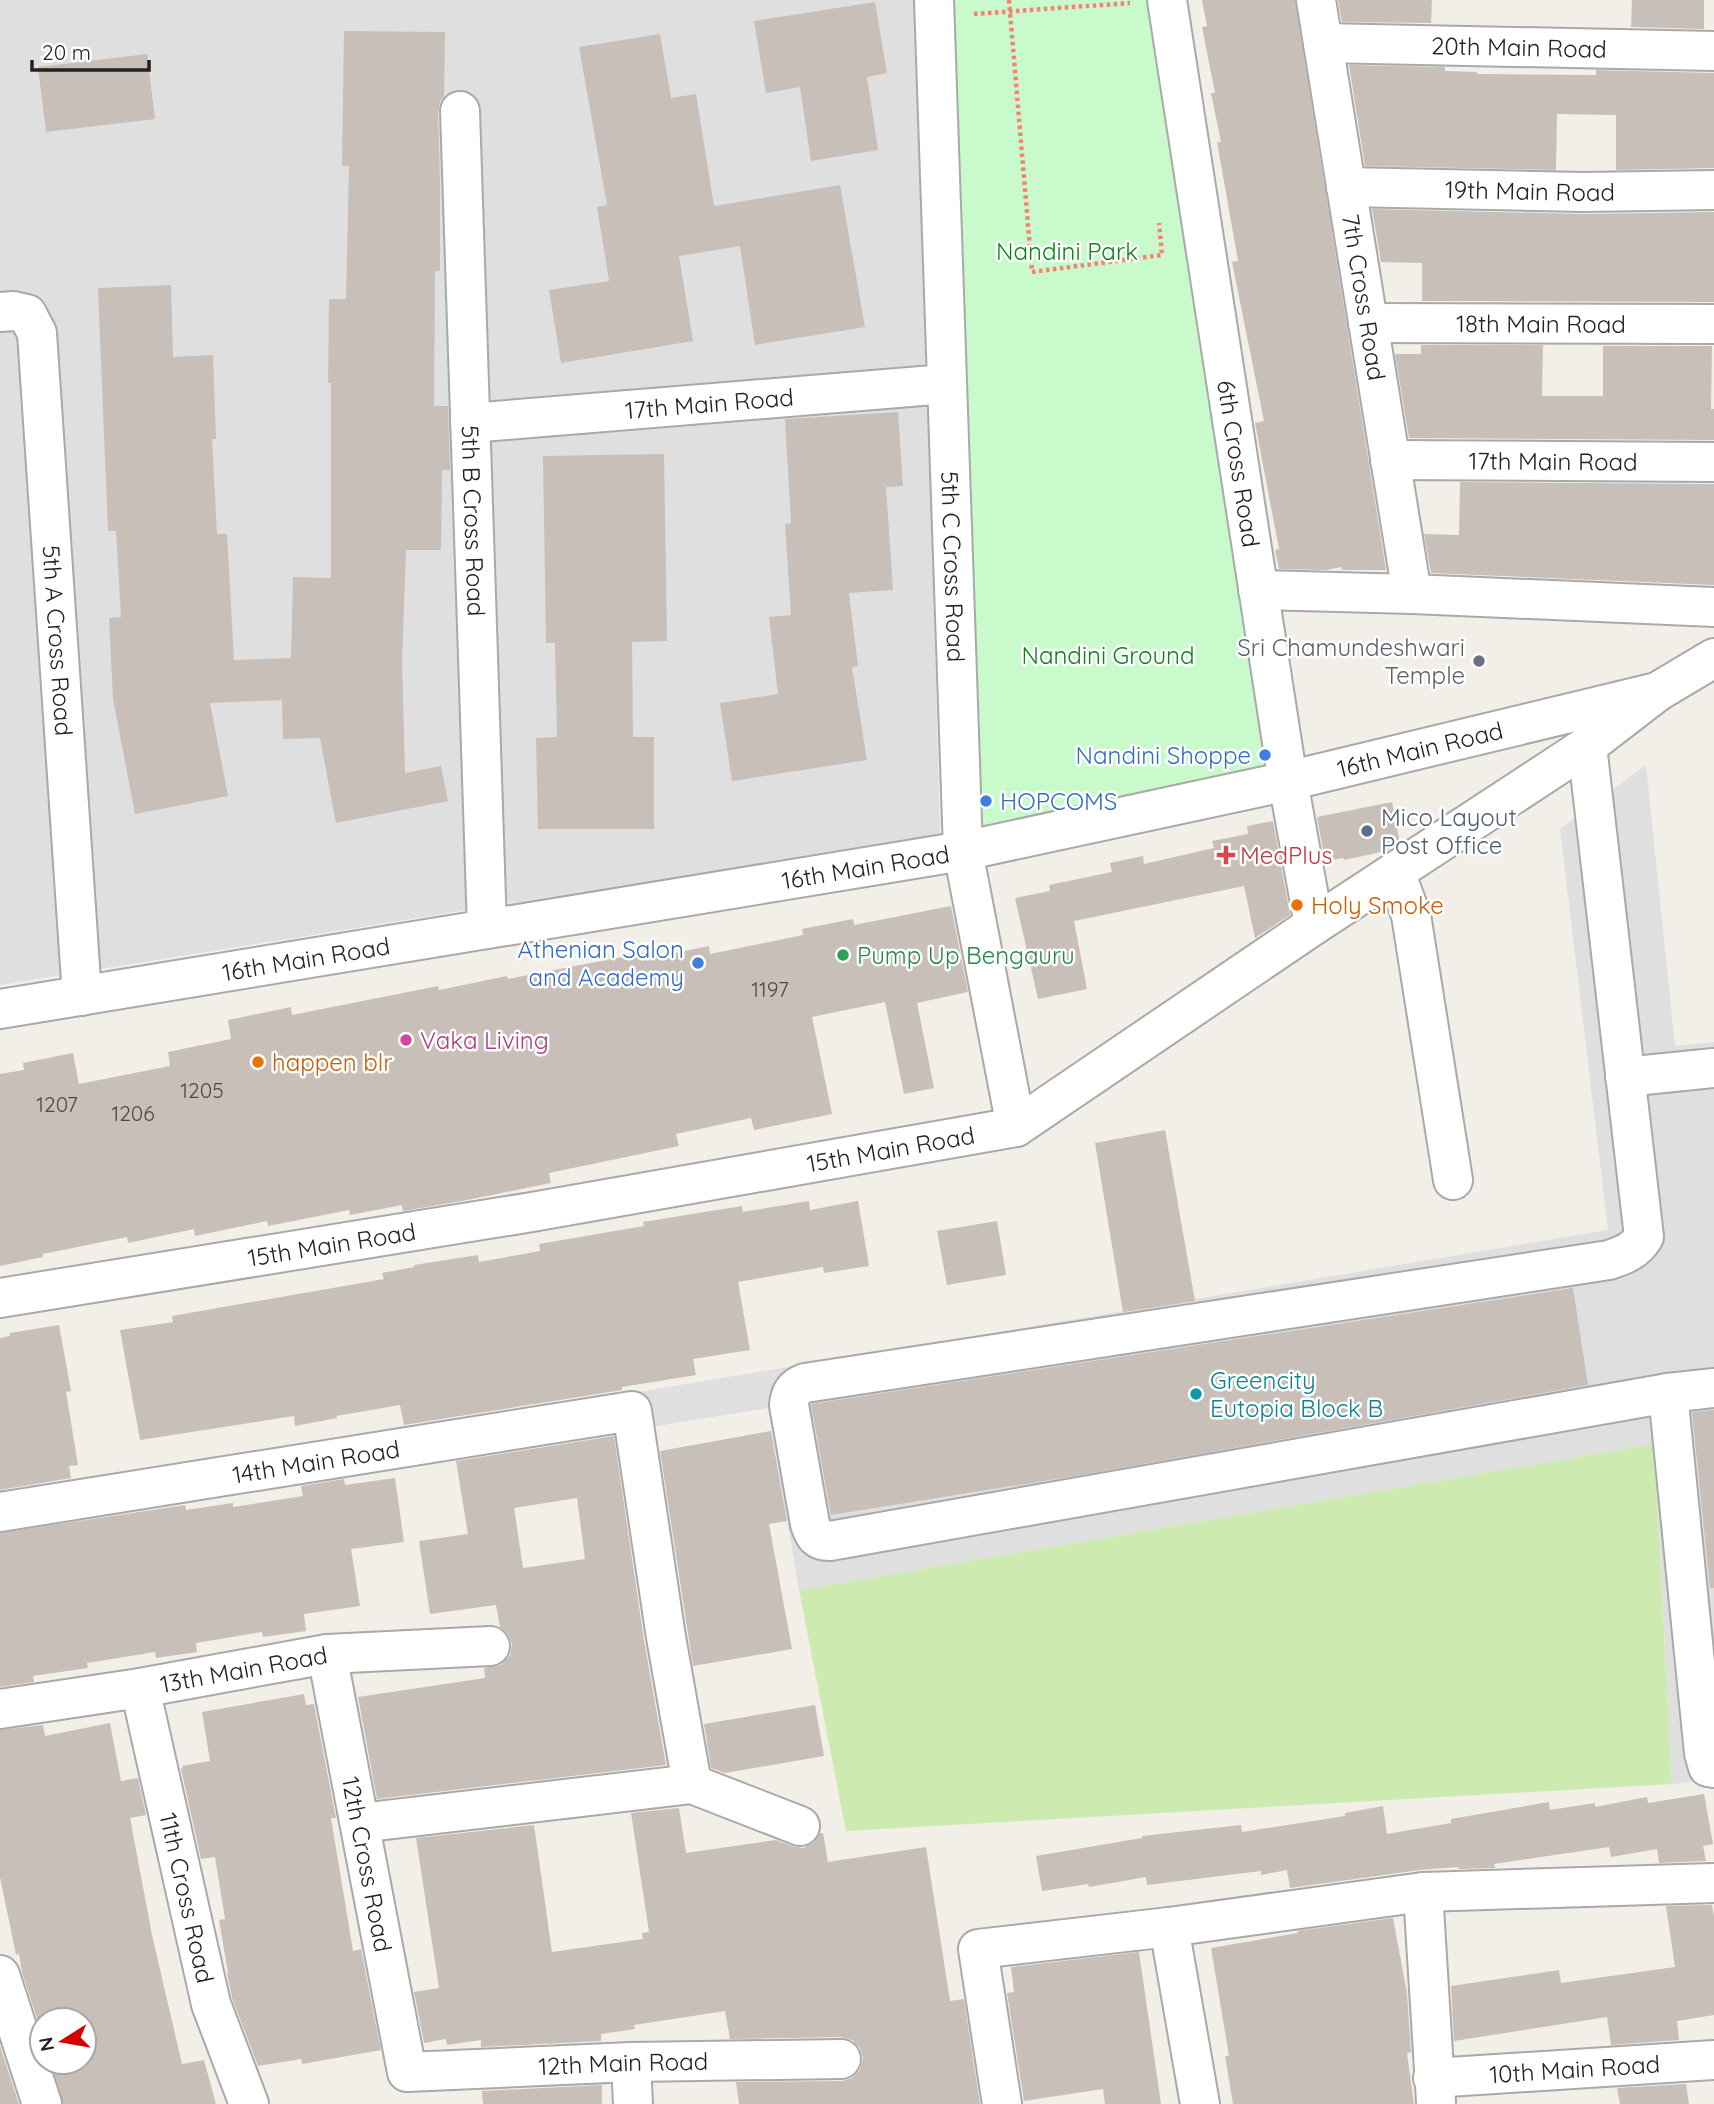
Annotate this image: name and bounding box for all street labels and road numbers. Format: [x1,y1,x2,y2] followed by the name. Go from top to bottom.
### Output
[1431,30,1607,64] street label: 20th Main Road
[1445,174,1615,207] street label: 19th Main Road
[1336,212,1392,383] street label: 7th Cross Road
[1456,308,1626,339] street label: 18th Main Road
[1211,378,1267,549] street label: 6th Cross Road
[624,382,795,425] street label: 17th Main Road
[455,425,492,617] street label: 5th B Cross Road
[1468,445,1638,477] street label: 17th Main Road
[935,471,972,663] street label: 5th C Cross Road
[36,544,79,737] street label: 5th A Cross Road
[1334,715,1506,784] street label: 16th Main Road
[779,838,952,896] street label: 16th Main Road
[220,930,392,987] street label: 16th Main Road
[804,1120,977,1178] street label: 15th Main Road
[245,1216,418,1273] street label: 15th Main Road
[230,1433,402,1490] street label: 14th Main Road
[158,1639,330,1699] street label: 13th Main Road
[336,1774,399,1954] street label: 12th Cross Road
[153,1810,221,1986] street label: 11th Cross Road
[538,2046,708,2081] street label: 12th Main Road
[1488,2048,1661,2089] street label: 10th Main Road

